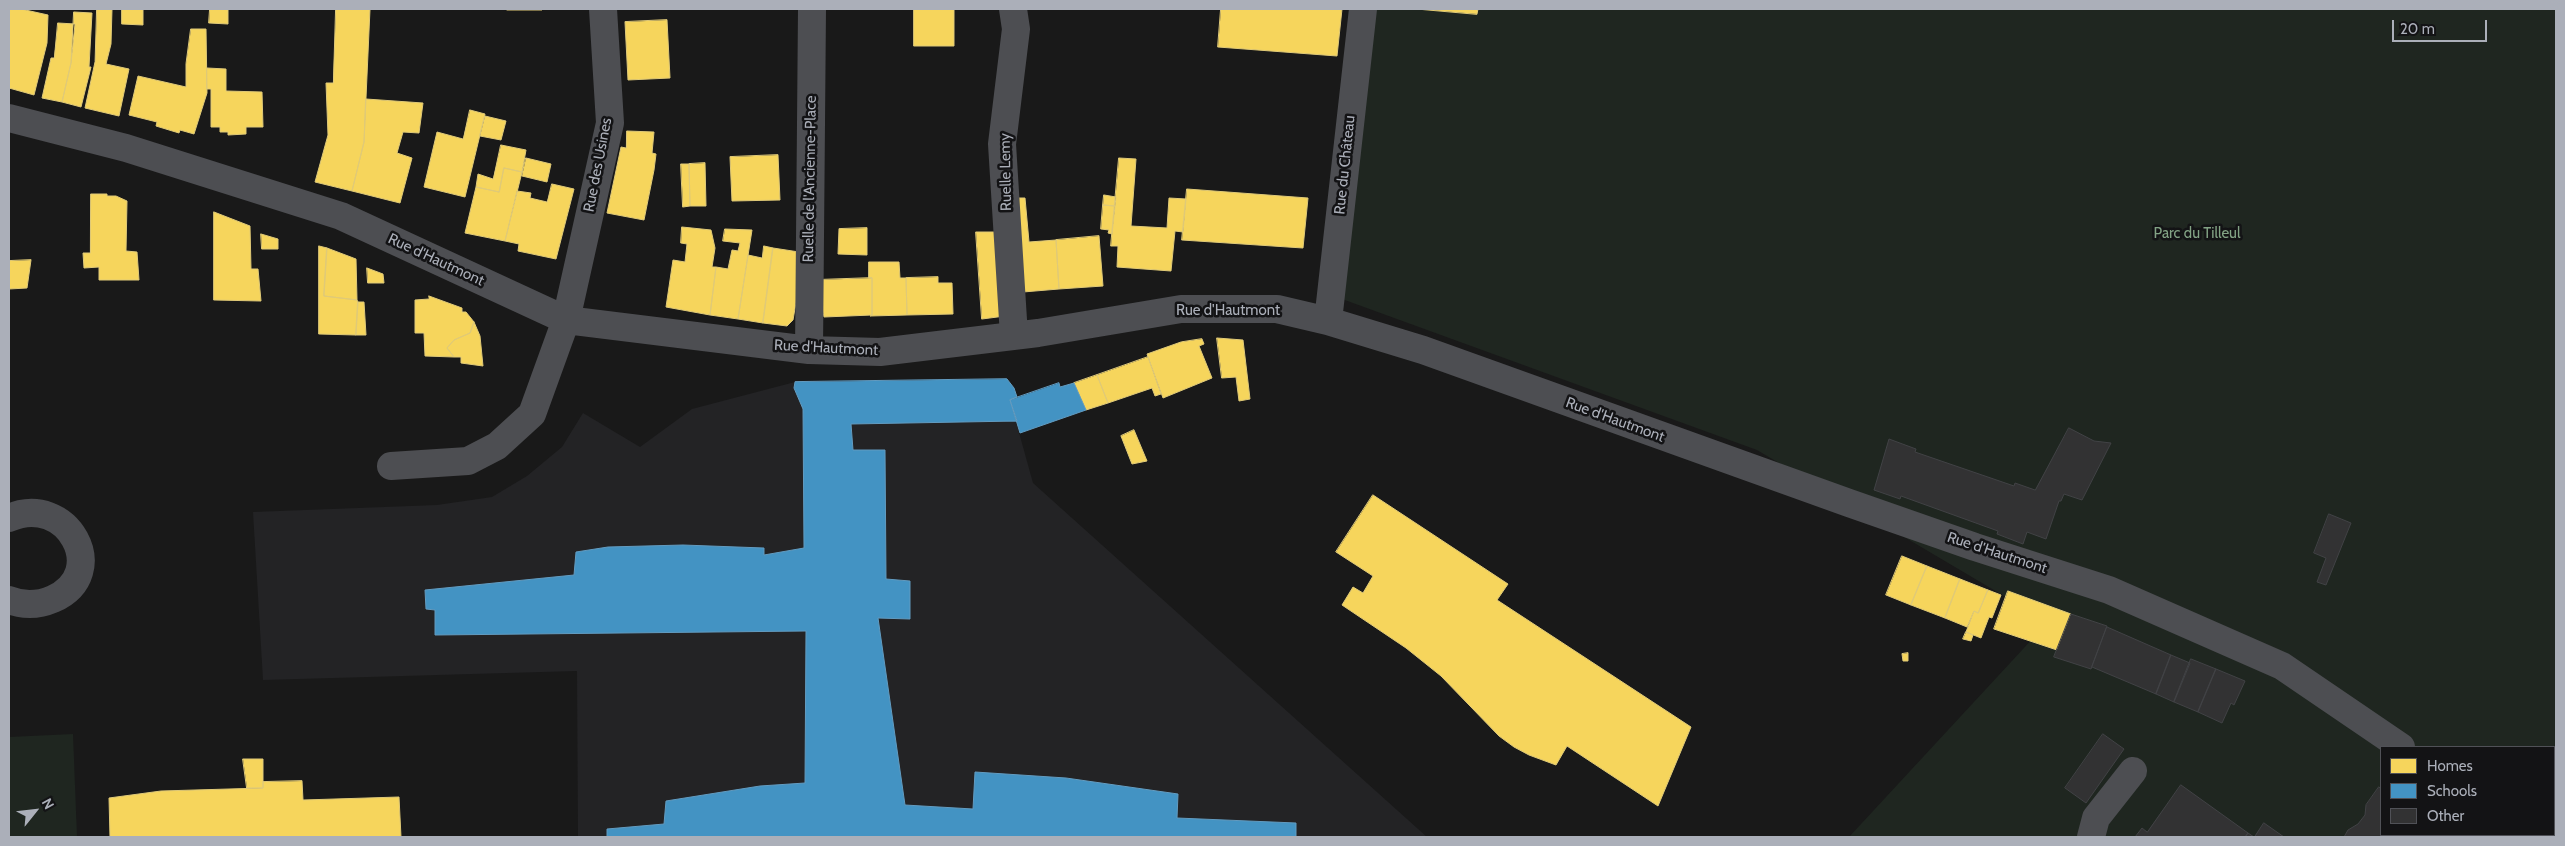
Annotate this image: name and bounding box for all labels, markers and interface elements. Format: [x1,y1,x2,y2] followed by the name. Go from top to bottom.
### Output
[2395,10,2490,42] scale bar
[2400,20,2435,38] text: 20 m
[800,95,820,263] street label: Ruelle de l'Ancienne-Place
[1331,115,1359,215] street label: Rue du Château
[580,116,616,214] street label: Rue des Usines
[996,133,1016,211] street label: Ruelle Lemy
[2154,225,2240,243] park label: Parc du Tilleul
[385,230,487,290] street label: Rue d'Hautmont
[1176,302,1280,320] street label: Rue d'Hautmont
[774,336,878,360] street label: Rue d'Hautmont
[1563,394,1667,446] street label: Rue d'Hautmont
[1945,528,2049,578] street label: Rue d'Hautmont
[2380,746,2555,836] legend
[2427,757,2473,775] text: Homes
[2427,782,2477,800] text: Schools
[10,786,60,836] north arrow
[38,795,58,812] text: N
[2427,807,2464,825] text: Other

